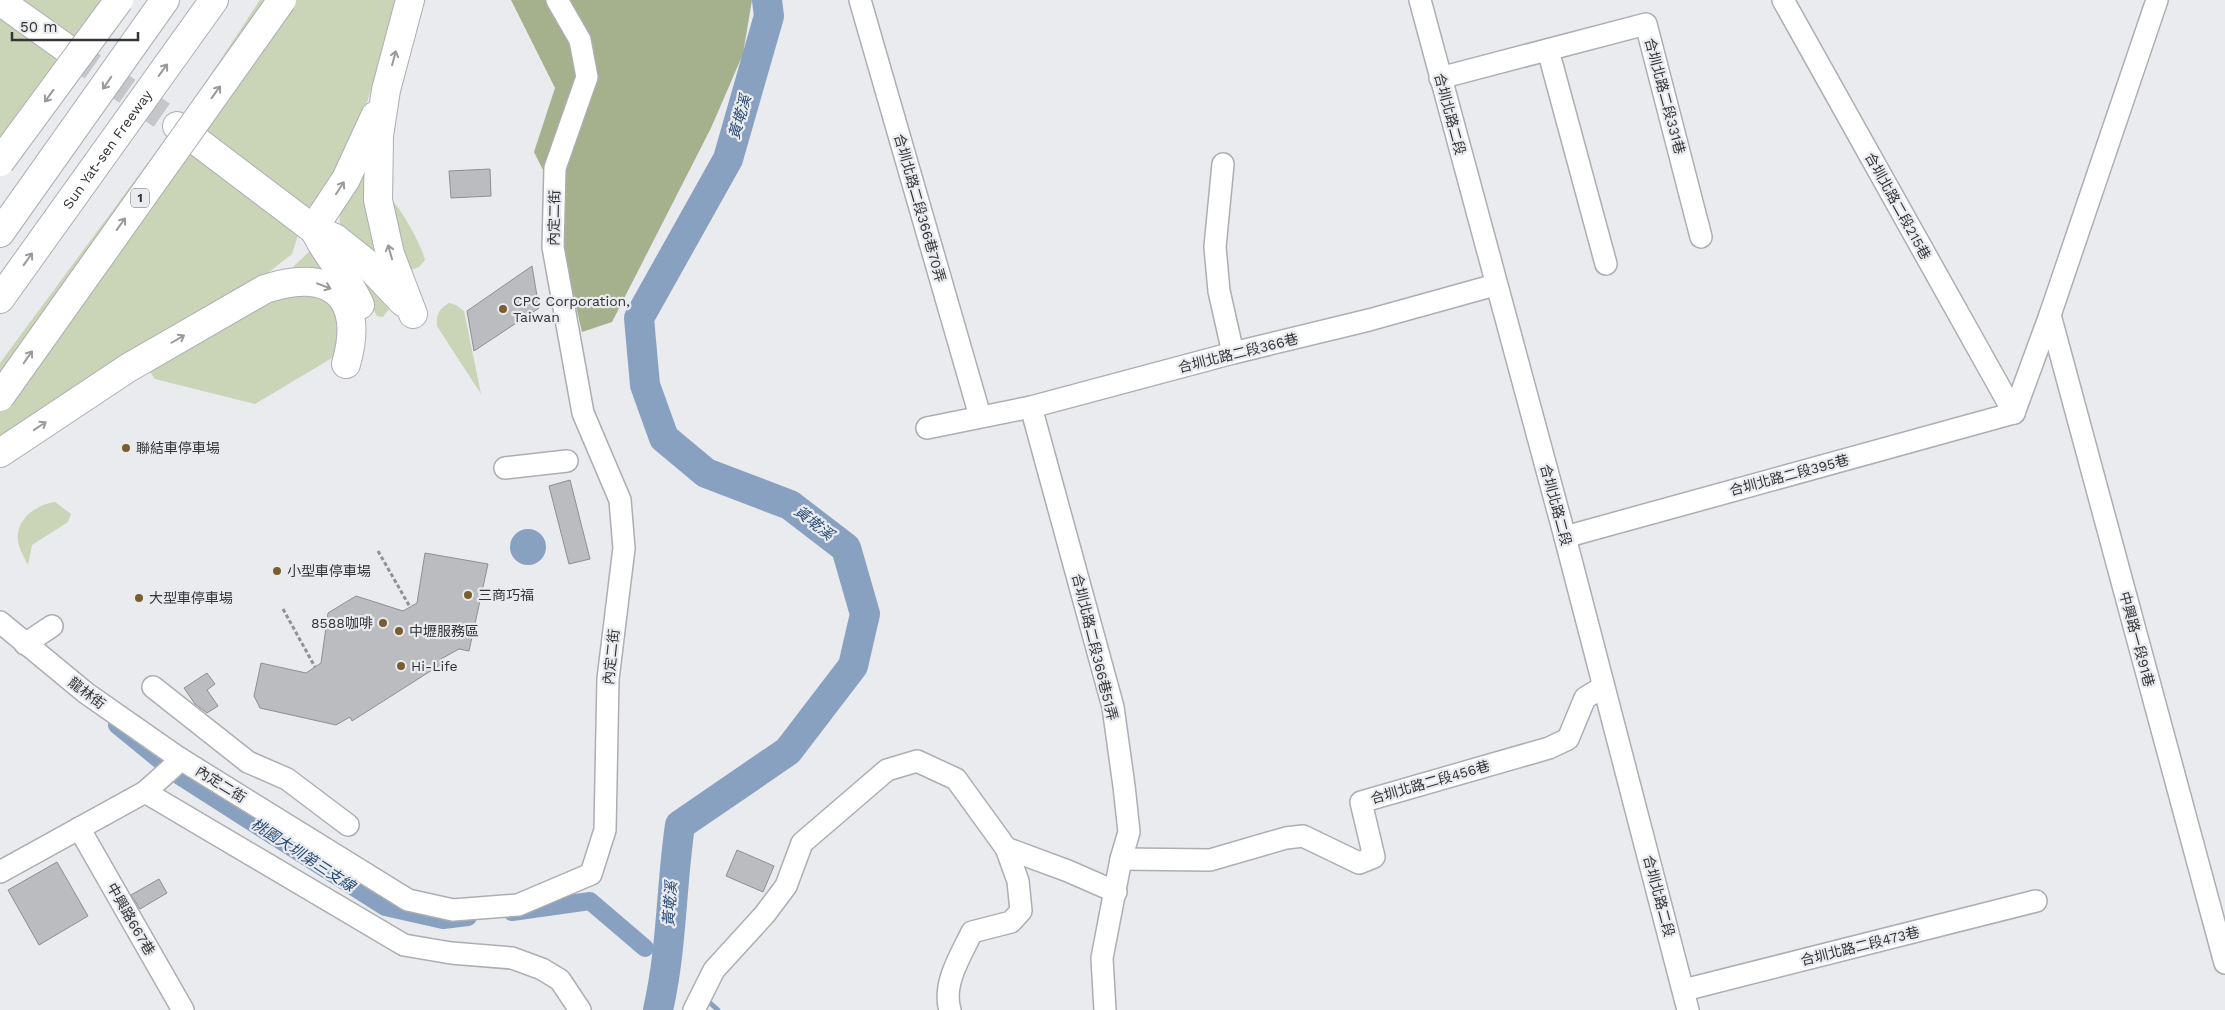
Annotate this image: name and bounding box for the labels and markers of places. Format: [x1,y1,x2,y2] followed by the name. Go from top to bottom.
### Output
[513,293,630,325] place label: CPC Corporation, Taiwan
[497,303,509,315] marker: CPC Corporation, Taiwan
[136,440,220,456] place label: 聯結車停車場
[120,442,132,454] marker: 聯結車停車場
[287,563,371,579] place label: 小型車停車場
[271,565,283,577] marker: 小型車停車場
[478,587,534,603] place label: 三商巧福
[462,589,474,601] marker: 三商巧福
[149,590,233,606] place label: 大型車停車場
[133,592,145,604] marker: 大型車停車場
[311,615,373,631] place label: 8588咖啡
[377,617,389,629] marker: 8588咖啡
[409,623,479,639] place label: 中壢服務區
[393,625,405,637] marker: 中壢服務區
[411,658,458,674] place label: Hi-Life
[395,660,407,672] marker: Hi-Life

